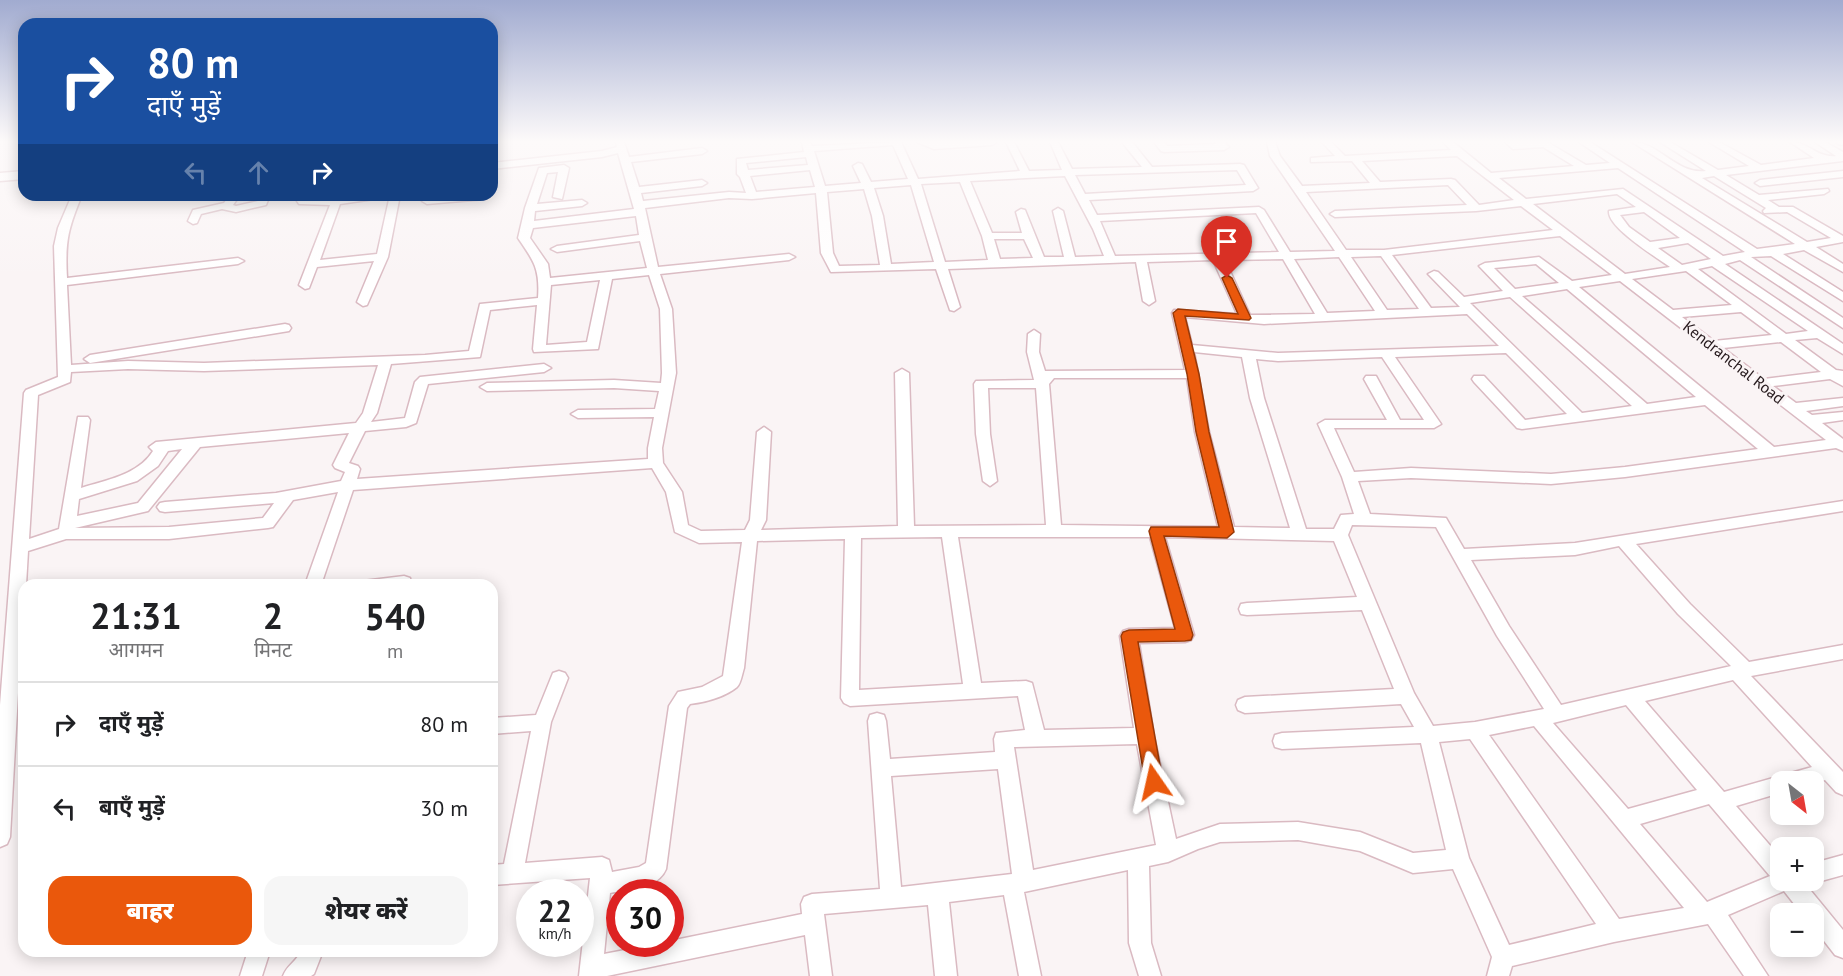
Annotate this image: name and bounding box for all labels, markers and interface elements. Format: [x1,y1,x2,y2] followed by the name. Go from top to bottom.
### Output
[147,35,239,90] text: 80 m
[48,42,126,120] icon: right
[147,88,221,122] text: दाएँ मुड़ें
[179,156,212,189] icon: left
[242,156,275,189] icon: ahead
[305,156,338,189] icon: right
[1201,216,1252,278] pin
[1210,225,1243,258] icon: arrive
[1679,316,1789,408] street label: Kendranchal Road
[90,592,182,639] text: 21:31
[263,592,283,639] text: 2
[364,593,426,640] text: 540
[109,637,163,663] text: आगमन
[254,637,292,663] text: मिनट
[387,638,403,664] text: m
[48,708,81,741] icon: right
[99,709,164,737] text: दाएँ मुड़ें
[420,710,468,738] text: 80 m
[1122,750,1186,814] position arrow
[1770,771,1824,825] north arrow
[1770,771,1824,957] map controls
[48,792,81,825] icon: left
[99,793,165,821] text: बाएँ मुड़ें
[420,794,468,822] text: 30 m
[1770,837,1824,891] button: +
[48,876,252,945] button: बाहर
[264,876,468,945] button: शेयर करें
[606,879,684,957] speed limit sign: 30
[538,891,572,930] text: 22
[1770,903,1824,957] button: −
[539,924,571,943] text: km/h

